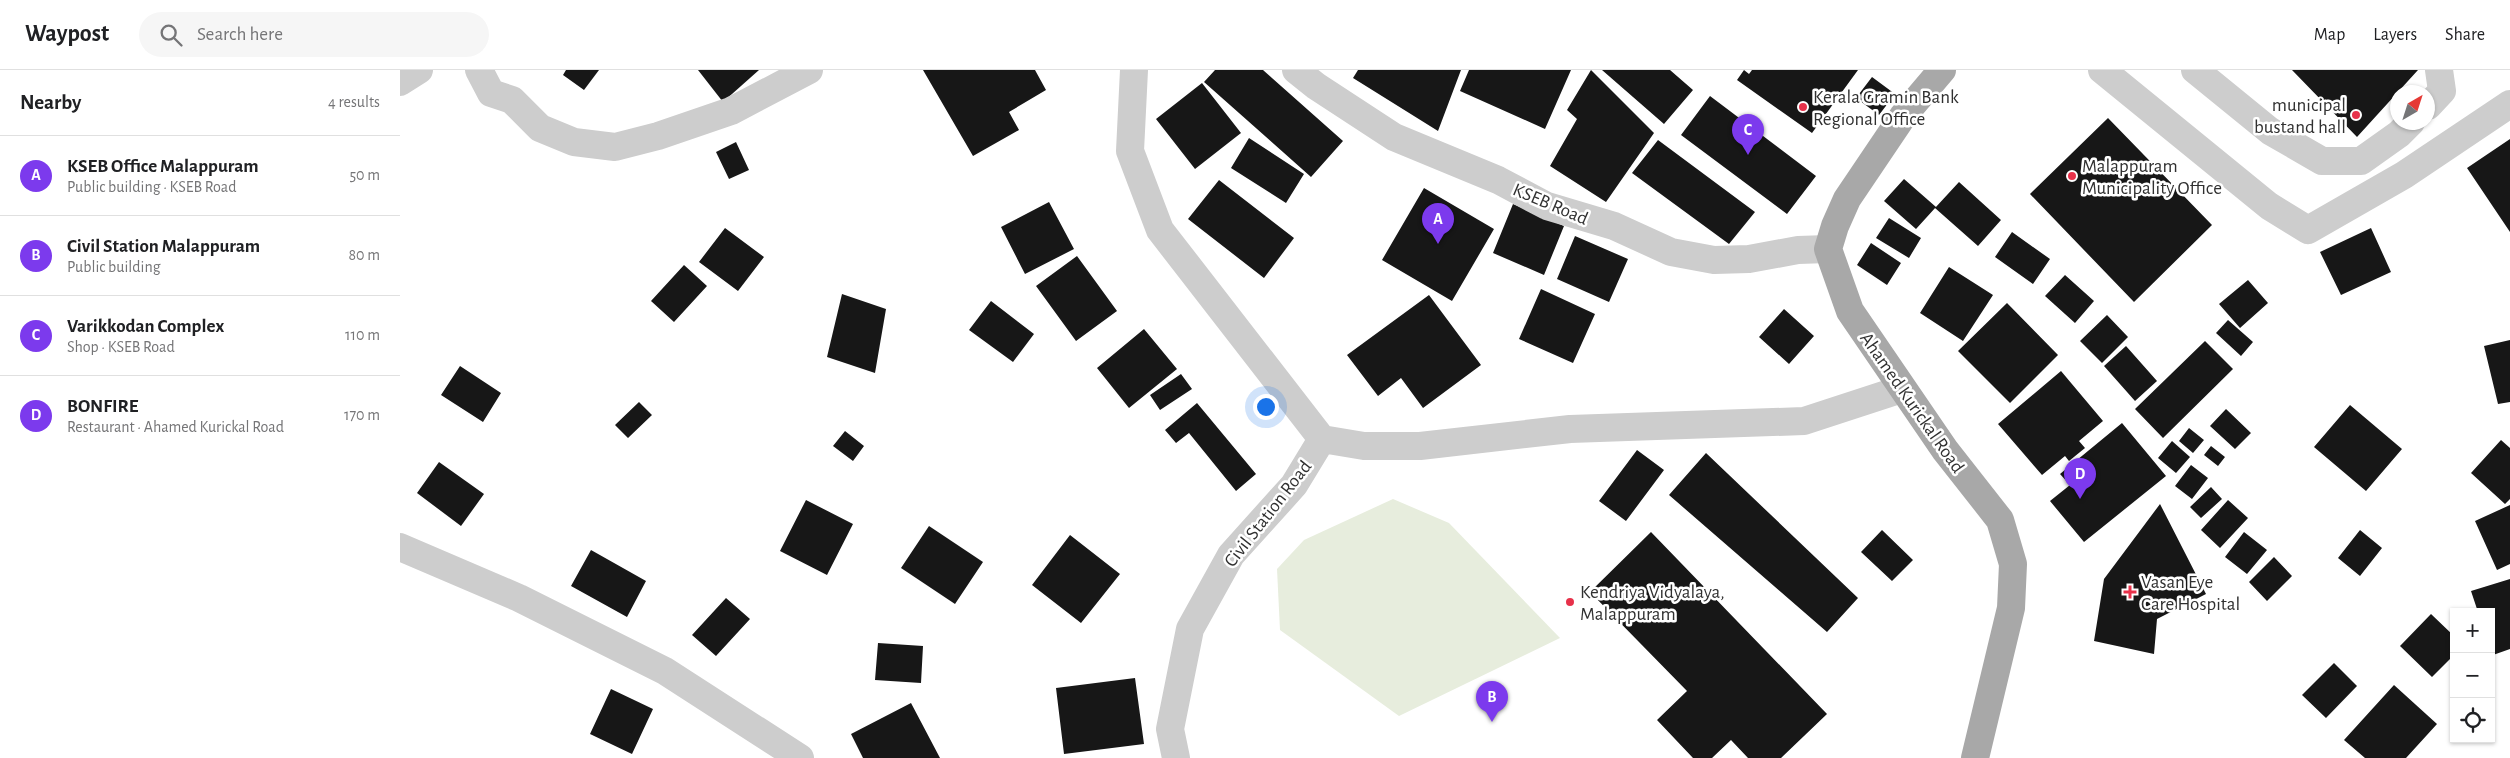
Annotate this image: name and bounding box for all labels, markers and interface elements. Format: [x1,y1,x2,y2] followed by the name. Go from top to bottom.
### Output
[139,12,489,57] search box
[157,21,185,49] icon: search
[25,22,109,46] text: Waypost
[197,25,283,44] text: Search here
[2314,26,2345,44] text: Map
[2373,26,2417,44] text: Layers
[2445,26,2485,44] text: Share
[2390,85,2435,130] north arrow
[1813,88,1959,129] place label: Kerala Gramin Bank Regional Office
[20,92,81,113] text: Nearby
[328,94,380,110] text: 4 results
[2254,96,2346,137] place label: municipal bustand hall
[1797,101,1809,113] marker: Kerala Gramin Bank Regional Office
[2350,109,2362,121] marker: municipal bustand hall
[1732,114,1764,155] pin: C
[67,157,259,176] text: KSEB Office Malappuram
[2082,157,2222,198] place label: Malappuram Municipality Office
[31,167,41,183] text: A
[349,167,380,183] text: 50 m
[2066,170,2078,182] marker: Malappuram Municipality Office
[67,179,237,195] text: Public building · KSEB Road
[1510,180,1591,229] street label: KSEB Road
[1422,203,1454,244] pin: A
[67,237,260,256] text: Civil Station Malappuram
[31,247,41,263] text: B
[349,247,380,263] text: 80 m
[67,259,161,275] text: Public building
[67,317,224,336] text: Varikkodan Complex
[32,327,40,343] text: C
[345,327,380,343] text: 110 m
[1856,329,1967,477] street label: Ahamed Kurickal Road
[67,339,175,355] text: Shop · KSEB Road
[1253,394,1279,420] your location
[67,397,138,416] text: BONFIRE
[31,407,41,423] text: D
[344,407,380,423] text: 170 m
[67,419,284,435] text: Restaurant · Ahamed Kurickal Road
[1221,457,1316,571] street label: Civil Station Road
[2064,458,2096,499] pin: D
[2141,573,2240,614] place label: Vasan Eye Care Hospital
[1580,583,1725,624] place label: Kendriya Vidyalaya, Malappuram
[2123,585,2137,599] marker: Vasan Eye Care Hospital
[1564,596,1576,608] marker: Kendriya Vidyalaya, Malappuram
[2450,608,2495,743] map controls
[2450,608,2495,653] button: +
[2450,653,2495,698] button: −
[1476,681,1508,722] pin: B
[2450,698,2495,743] button: locate

